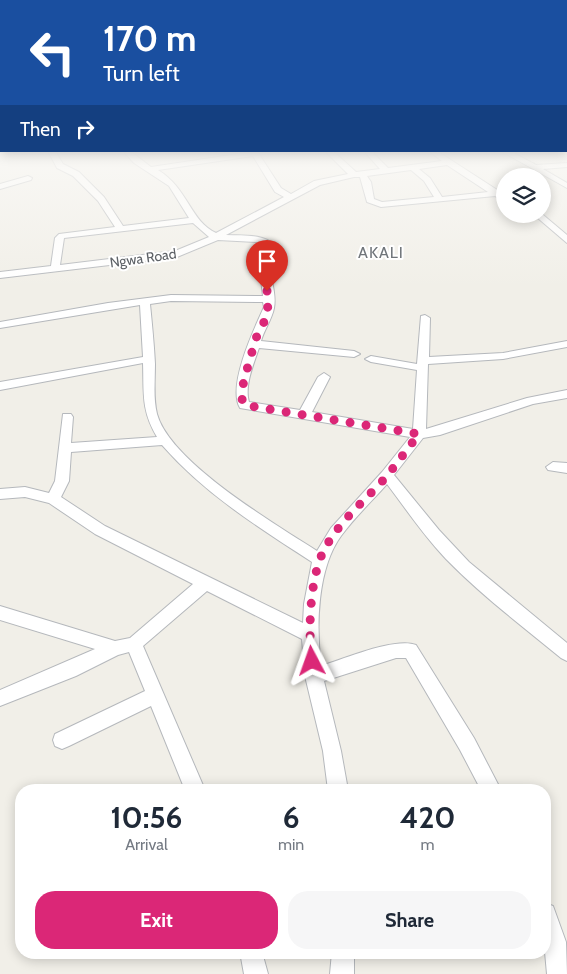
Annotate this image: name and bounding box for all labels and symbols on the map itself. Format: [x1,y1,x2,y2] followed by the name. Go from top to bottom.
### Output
[246,240,288,291] pin
[358,243,404,262] district label: AKALI
[109,244,177,272] street label: Ngwa Road
[285,634,337,686] position arrow

